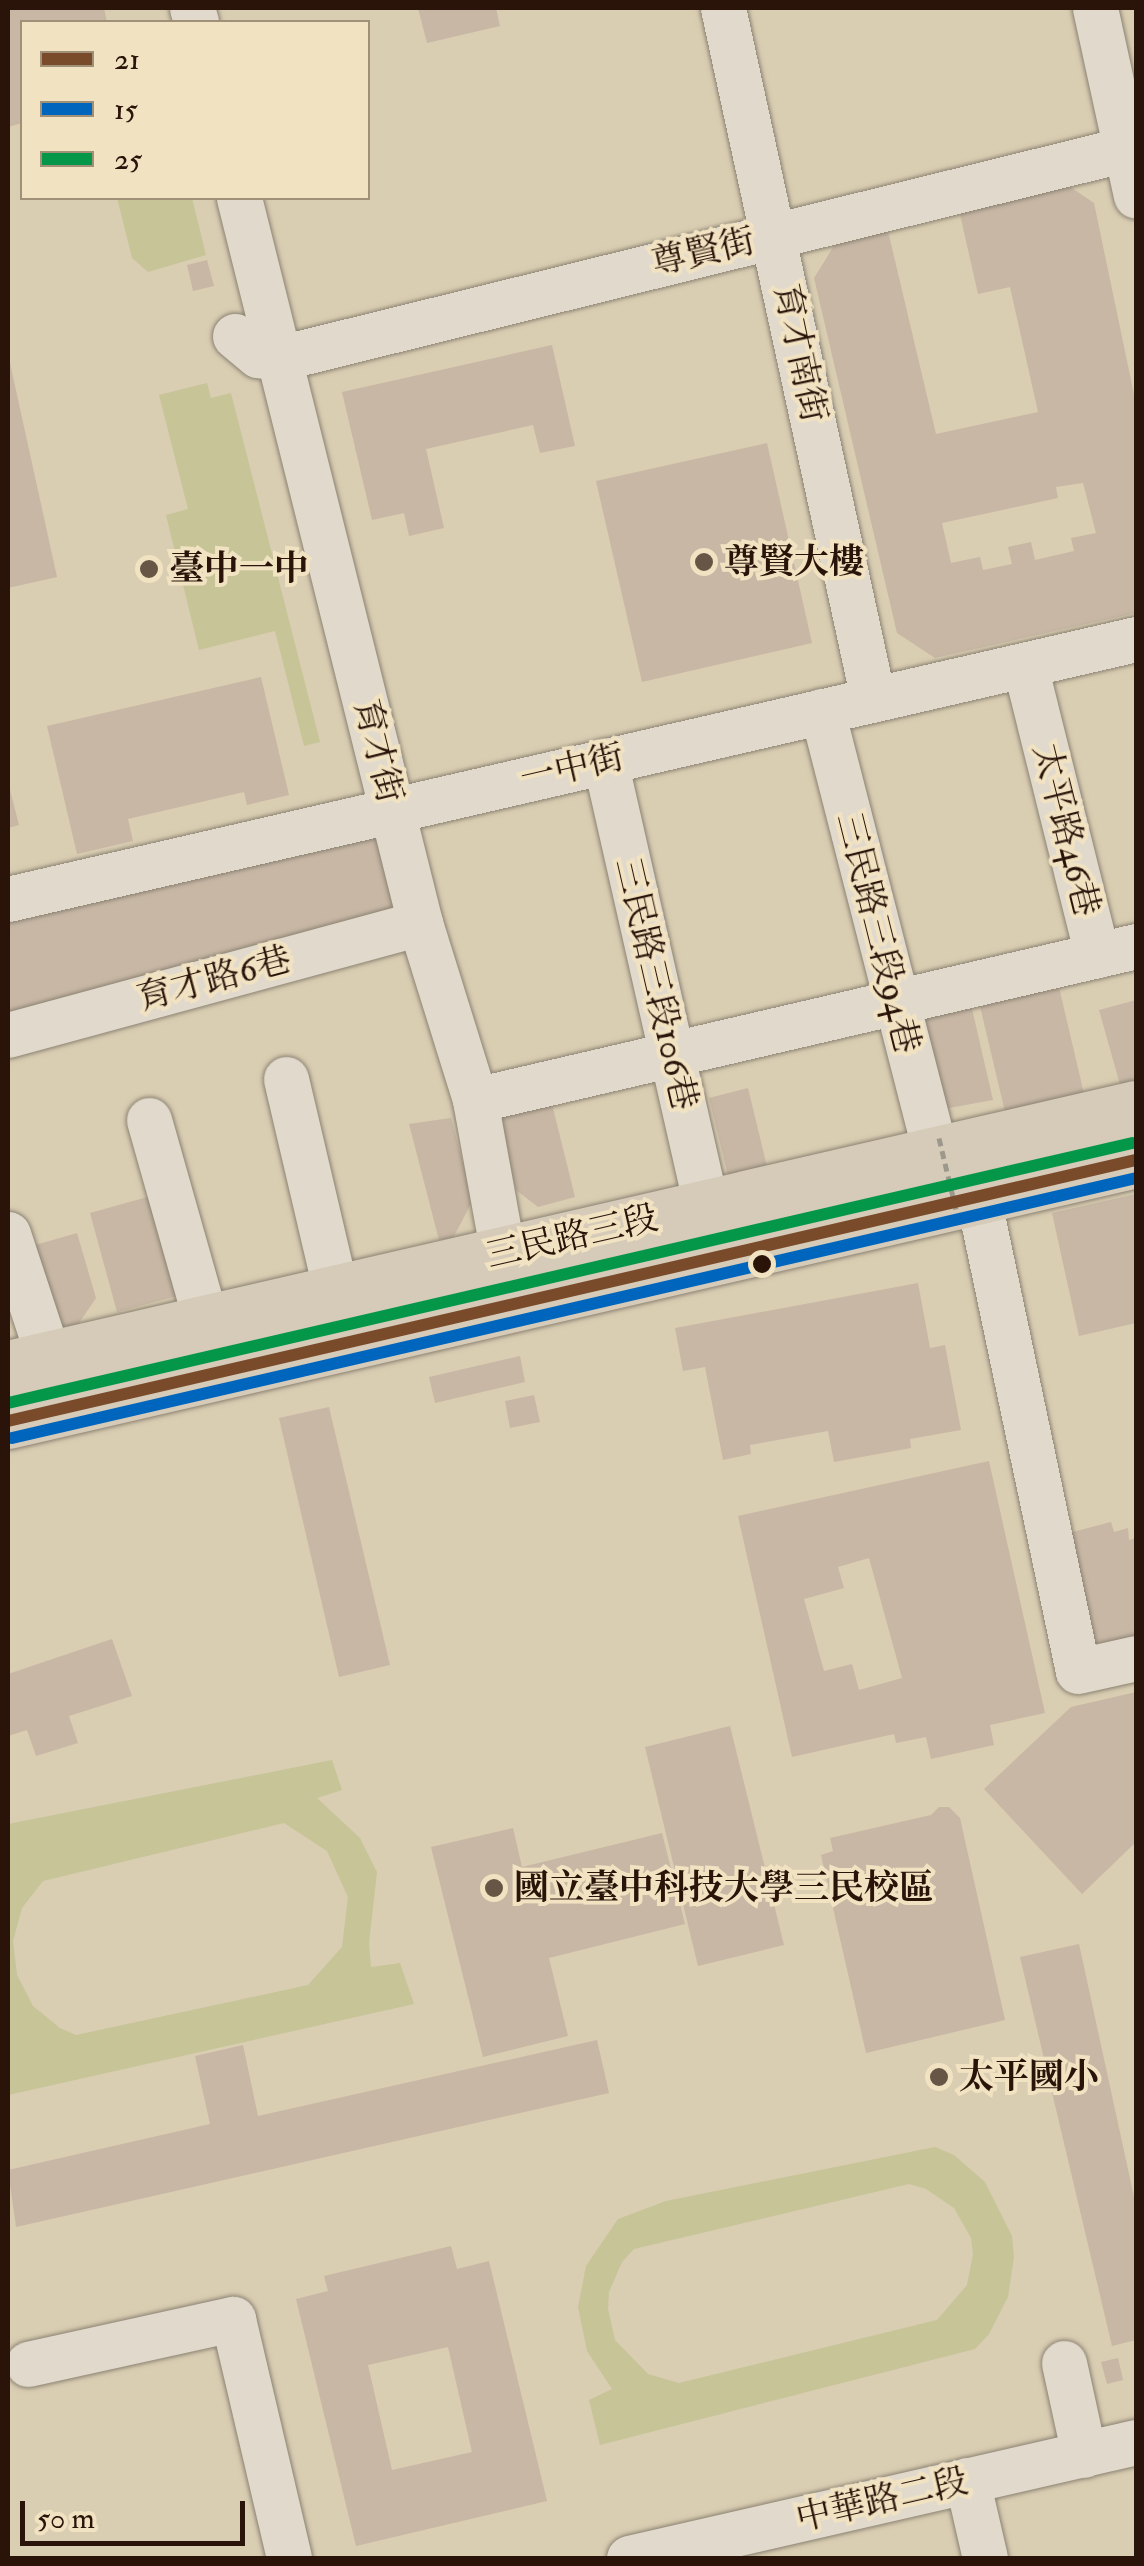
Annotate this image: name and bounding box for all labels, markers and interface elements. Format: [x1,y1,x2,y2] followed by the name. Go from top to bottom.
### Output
[20,20,370,200] legend
[114,41,140,78] text: 21
[114,91,138,128] text: 15
[114,141,142,178] text: 25
[647,220,759,284] street label: 尊賢街
[765,280,835,426] street label: 育才南街
[724,541,864,583] place label: 尊賢大樓
[169,548,309,590] place label: 臺中一中
[693,551,715,573] marker: 尊賢大樓
[138,558,160,580] marker: 臺中一中
[345,695,411,807] street label: 育才街
[516,736,628,800] street label: 一中街
[1024,739,1108,921] street label: 太平路46巷
[828,808,928,1058] street label: 三民路三段94巷
[607,854,705,1114] street label: 三民路三段106巷
[132,938,296,1020] street label: 育才路6巷
[482,1197,662,1277] street label: 三民路三段
[752,1254,772,1274] unlabelled marker
[514,1867,934,1909] place label: 國立臺中科技大學三民校區
[483,1877,505,1899] marker: 國立臺中科技大學三民校區
[959,2056,1099,2098] place label: 太平國小
[928,2066,950,2088] marker: 太平國小
[792,2460,972,2540] street label: 中華路二段
[25,2481,250,2543] scale bar
[37,2500,95,2537] text: 50 m

